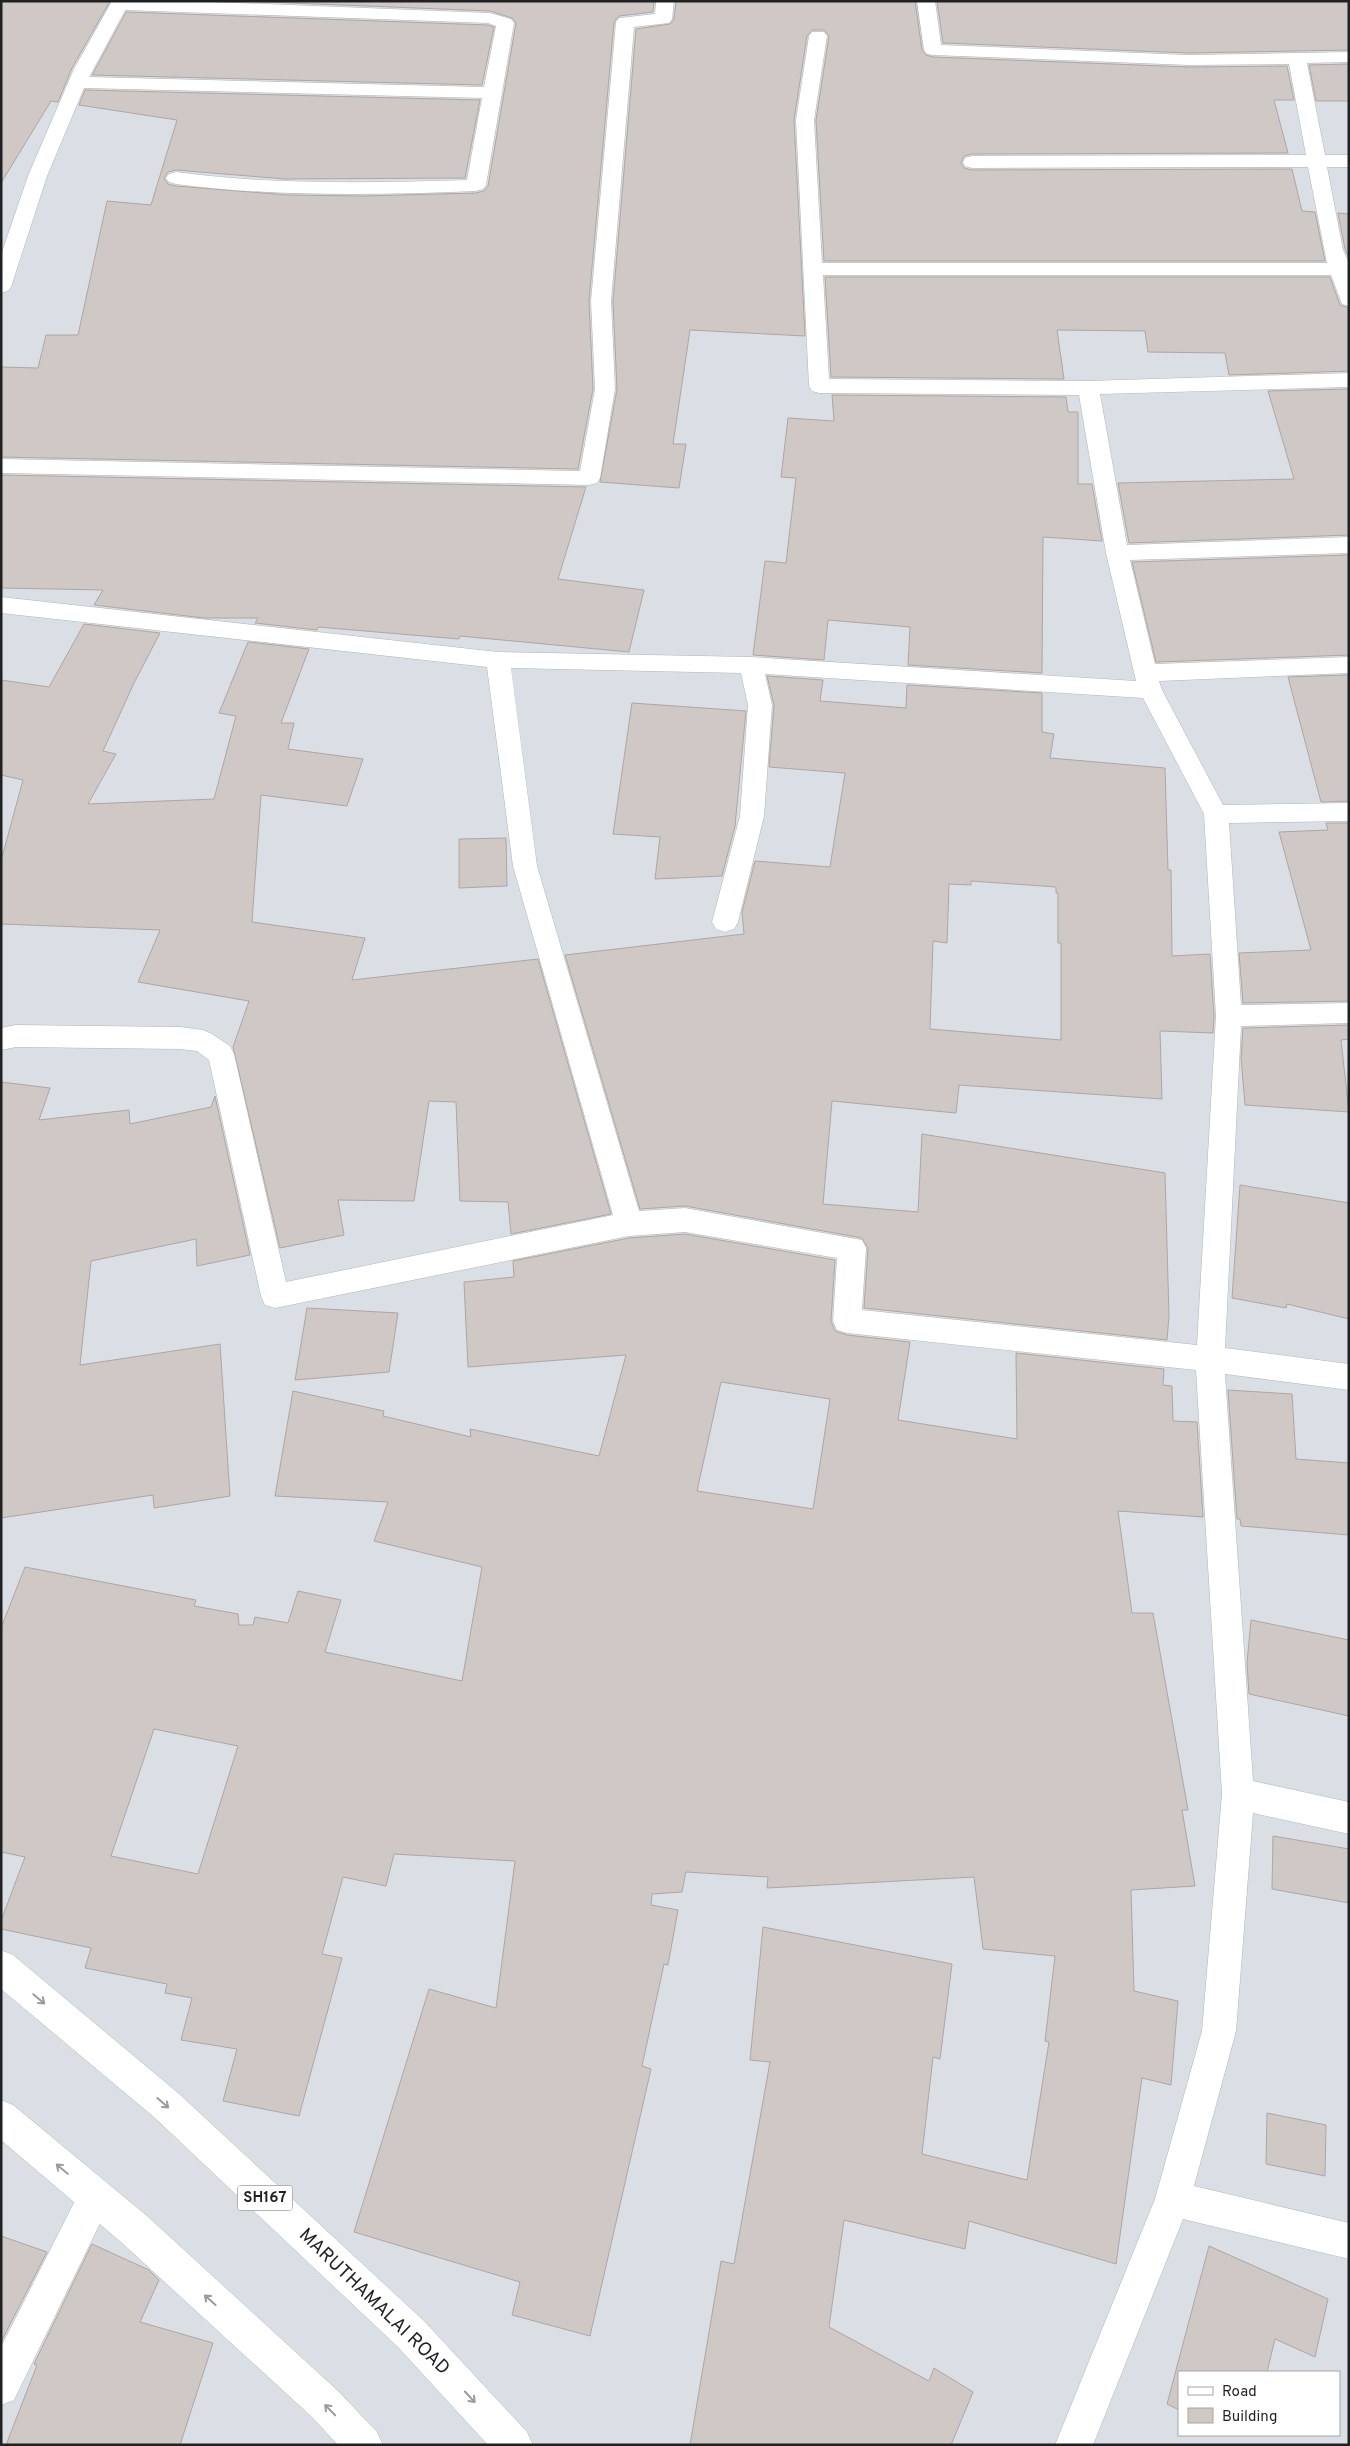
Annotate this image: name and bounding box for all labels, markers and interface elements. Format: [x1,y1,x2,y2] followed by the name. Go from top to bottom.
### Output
[32,1993,45,2004] one-way arrow
[157,2097,170,2109] one-way arrow
[56,2163,69,2175] one-way arrow
[238,2186,292,2210] road number: SH167
[293,2223,455,2381] street label: MARUTHAMALAI ROAD
[204,2294,217,2305] one-way arrow
[1178,2371,1340,2436] legend
[1222,2383,1257,2402] text: Road
[464,2391,476,2403] one-way arrow
[324,2403,336,2416] one-way arrow
[1222,2408,1277,2427] text: Building

